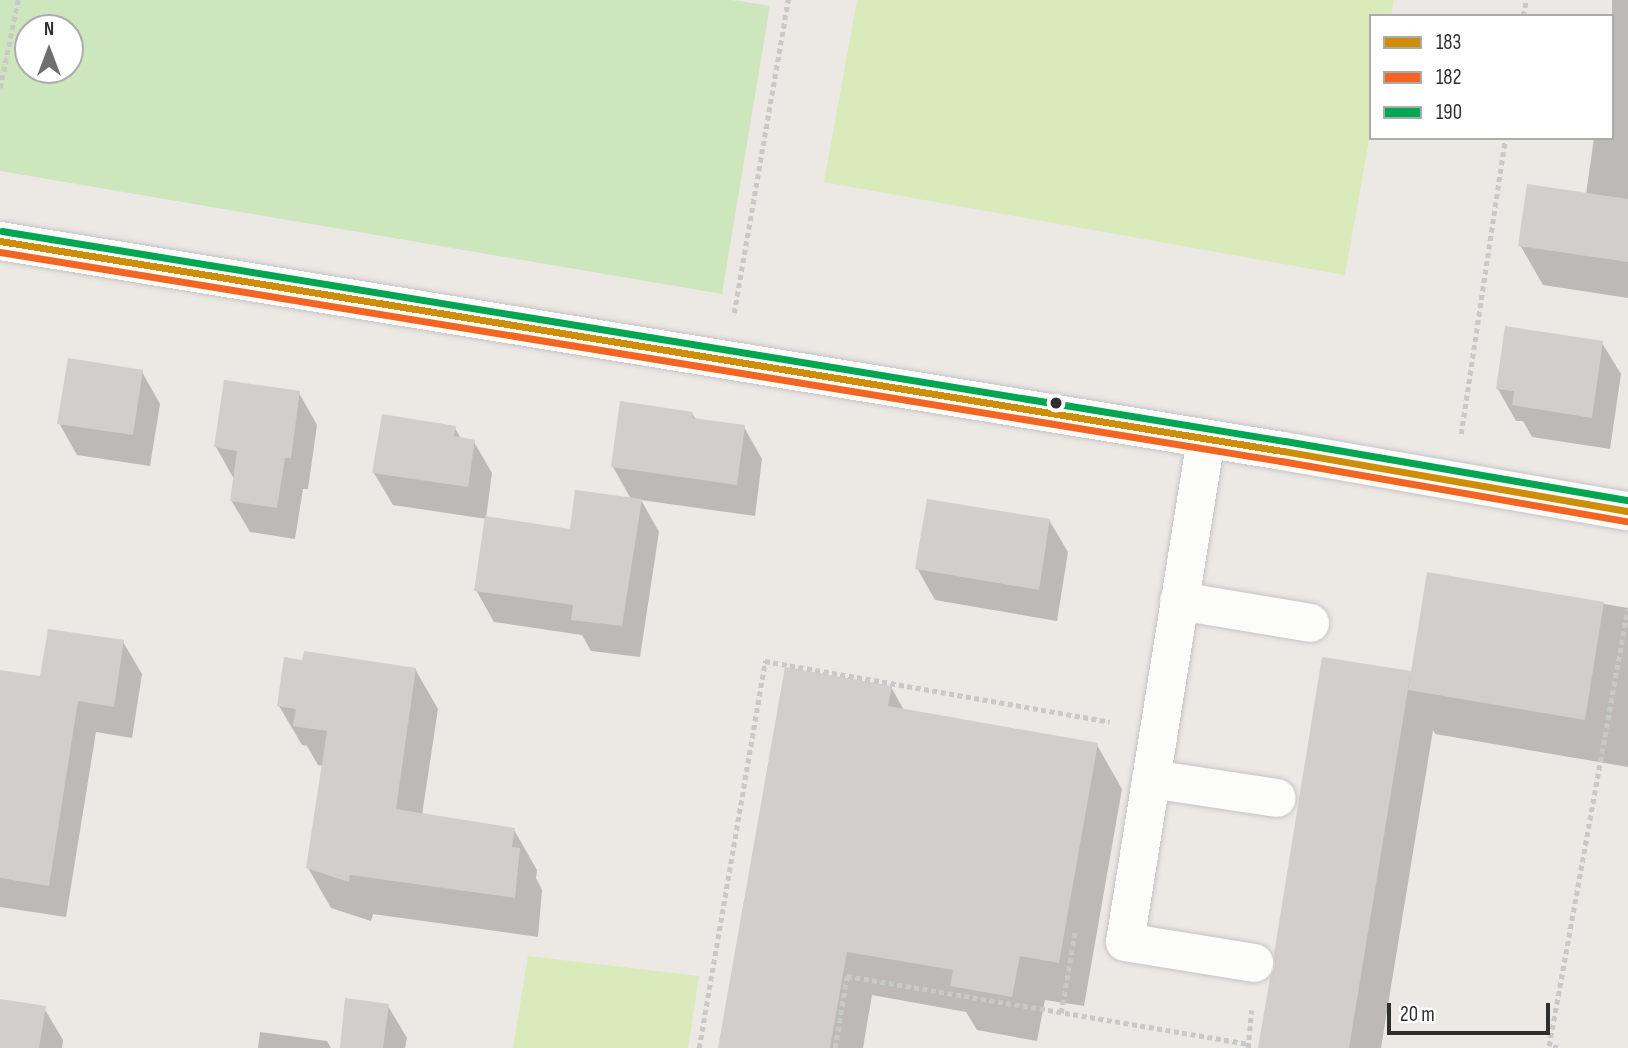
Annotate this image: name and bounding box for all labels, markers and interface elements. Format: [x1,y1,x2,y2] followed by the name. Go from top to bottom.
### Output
[14,14,84,84] north arrow
[1369,14,1614,140] legend
[44,18,54,41] text: N
[1436,30,1461,55] text: 183
[1436,65,1462,90] text: 182
[1436,100,1462,125] text: 190
[1049,396,1063,410] unlabelled marker
[1390,988,1553,1032] scale bar
[1400,1002,1435,1027] text: 20 m

